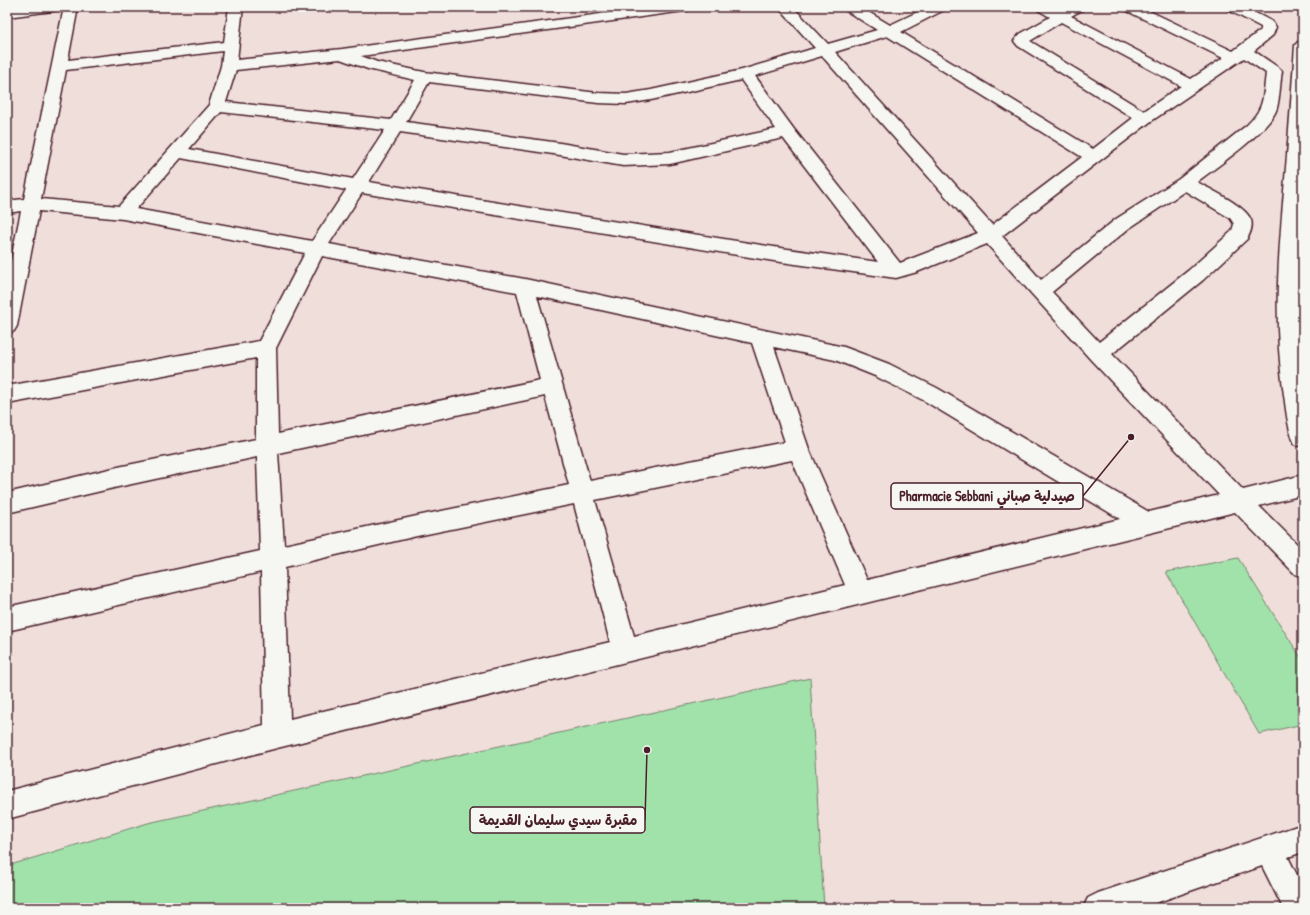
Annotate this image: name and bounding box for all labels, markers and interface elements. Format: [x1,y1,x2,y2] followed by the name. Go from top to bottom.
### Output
[891,483,1083,509] callout: Pharmacie Sebbani صيدلية صباني
[899,486,1075,509] text: Pharmacie Sebbani صيدلية صباني
[470,807,645,833] callout: مقبرة سيدي سليمان القديمة
[479,810,637,831] text: مقبرة سيدي سليمان القديمة

